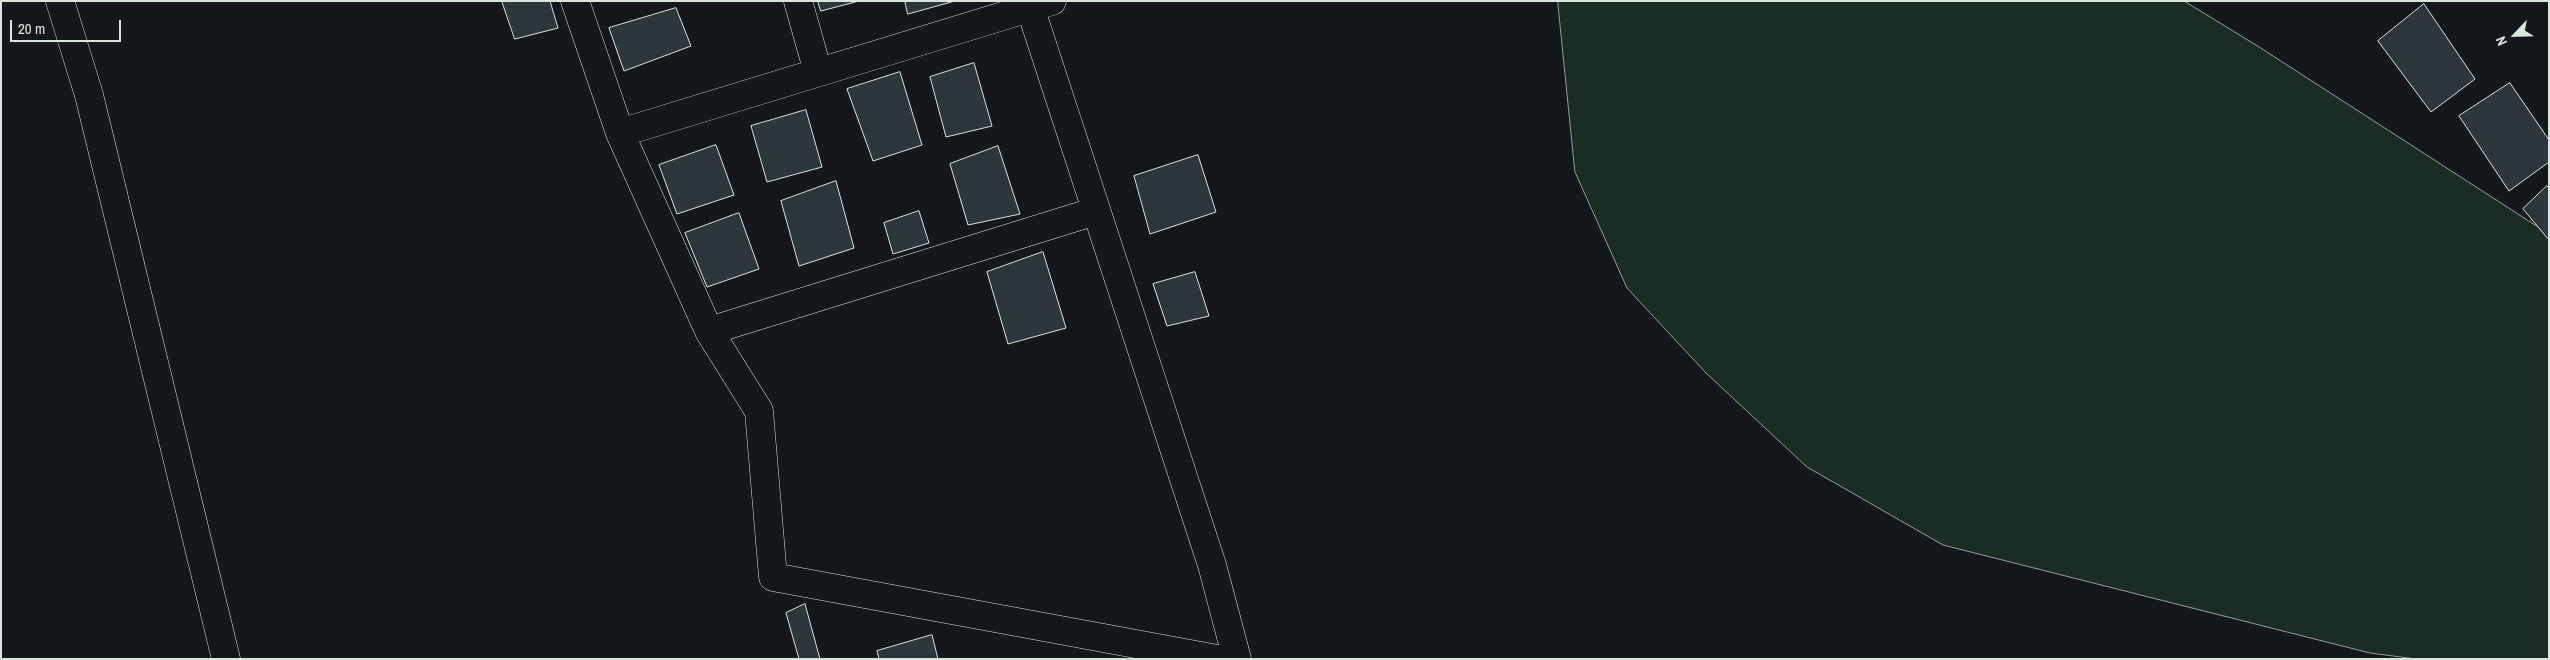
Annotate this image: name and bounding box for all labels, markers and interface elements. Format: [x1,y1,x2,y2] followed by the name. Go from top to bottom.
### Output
[12,10,124,42] scale bar
[2490,10,2540,60] north arrow
[18,18,45,39] text: 20 m
[2491,34,2511,49] text: N

